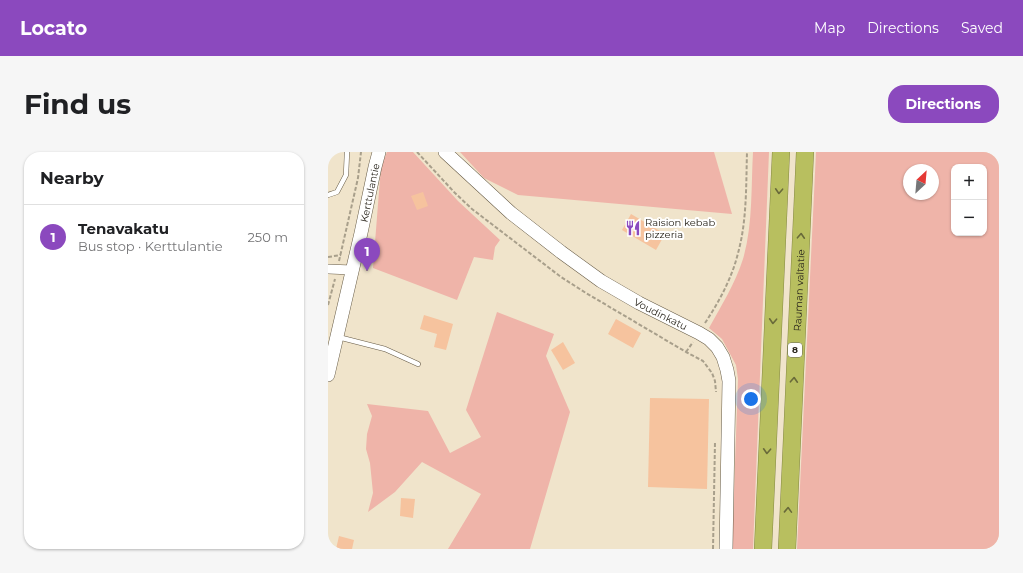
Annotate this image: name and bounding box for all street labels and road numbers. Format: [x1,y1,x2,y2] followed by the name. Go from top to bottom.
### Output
[357,162,383,223] street label: Kerttulantie
[791,249,808,332] street label: Rauman valtatie
[631,295,690,333] street label: Voudinkatu
[788,343,802,357] road number: 8

